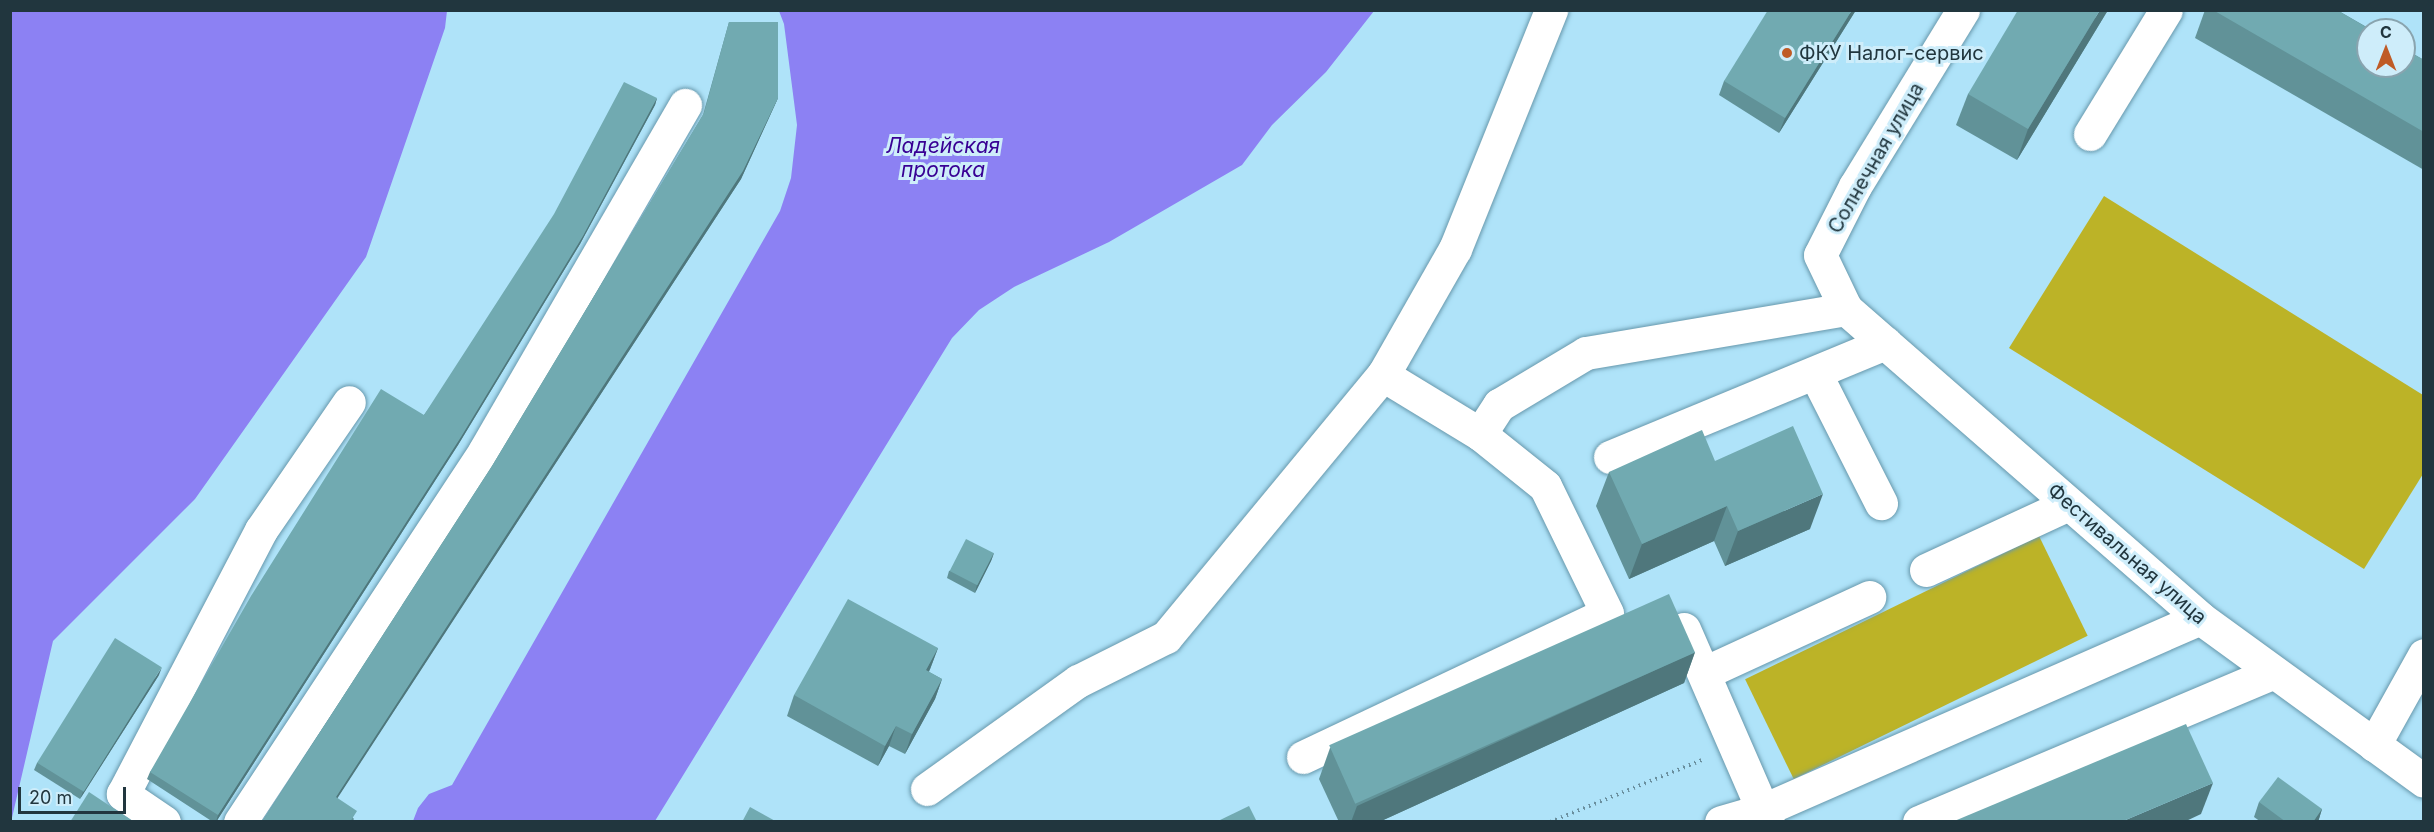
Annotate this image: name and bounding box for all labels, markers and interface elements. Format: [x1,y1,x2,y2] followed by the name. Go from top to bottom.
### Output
[2356,18,2416,78] north arrow
[2380,22,2392,42] text: С
[1799,41,1984,65] place label: ФКУ Налог-сервис
[1780,46,1794,60] marker: ФКУ Налог-сервис
[1823,78,1929,238] street label: Солнечная улица
[886,133,1000,183] water label: Ладейская протока
[2043,478,2211,630] street label: Фестивальная улица
[21,775,129,813] scale bar
[29,787,72,808] text: 20 m

